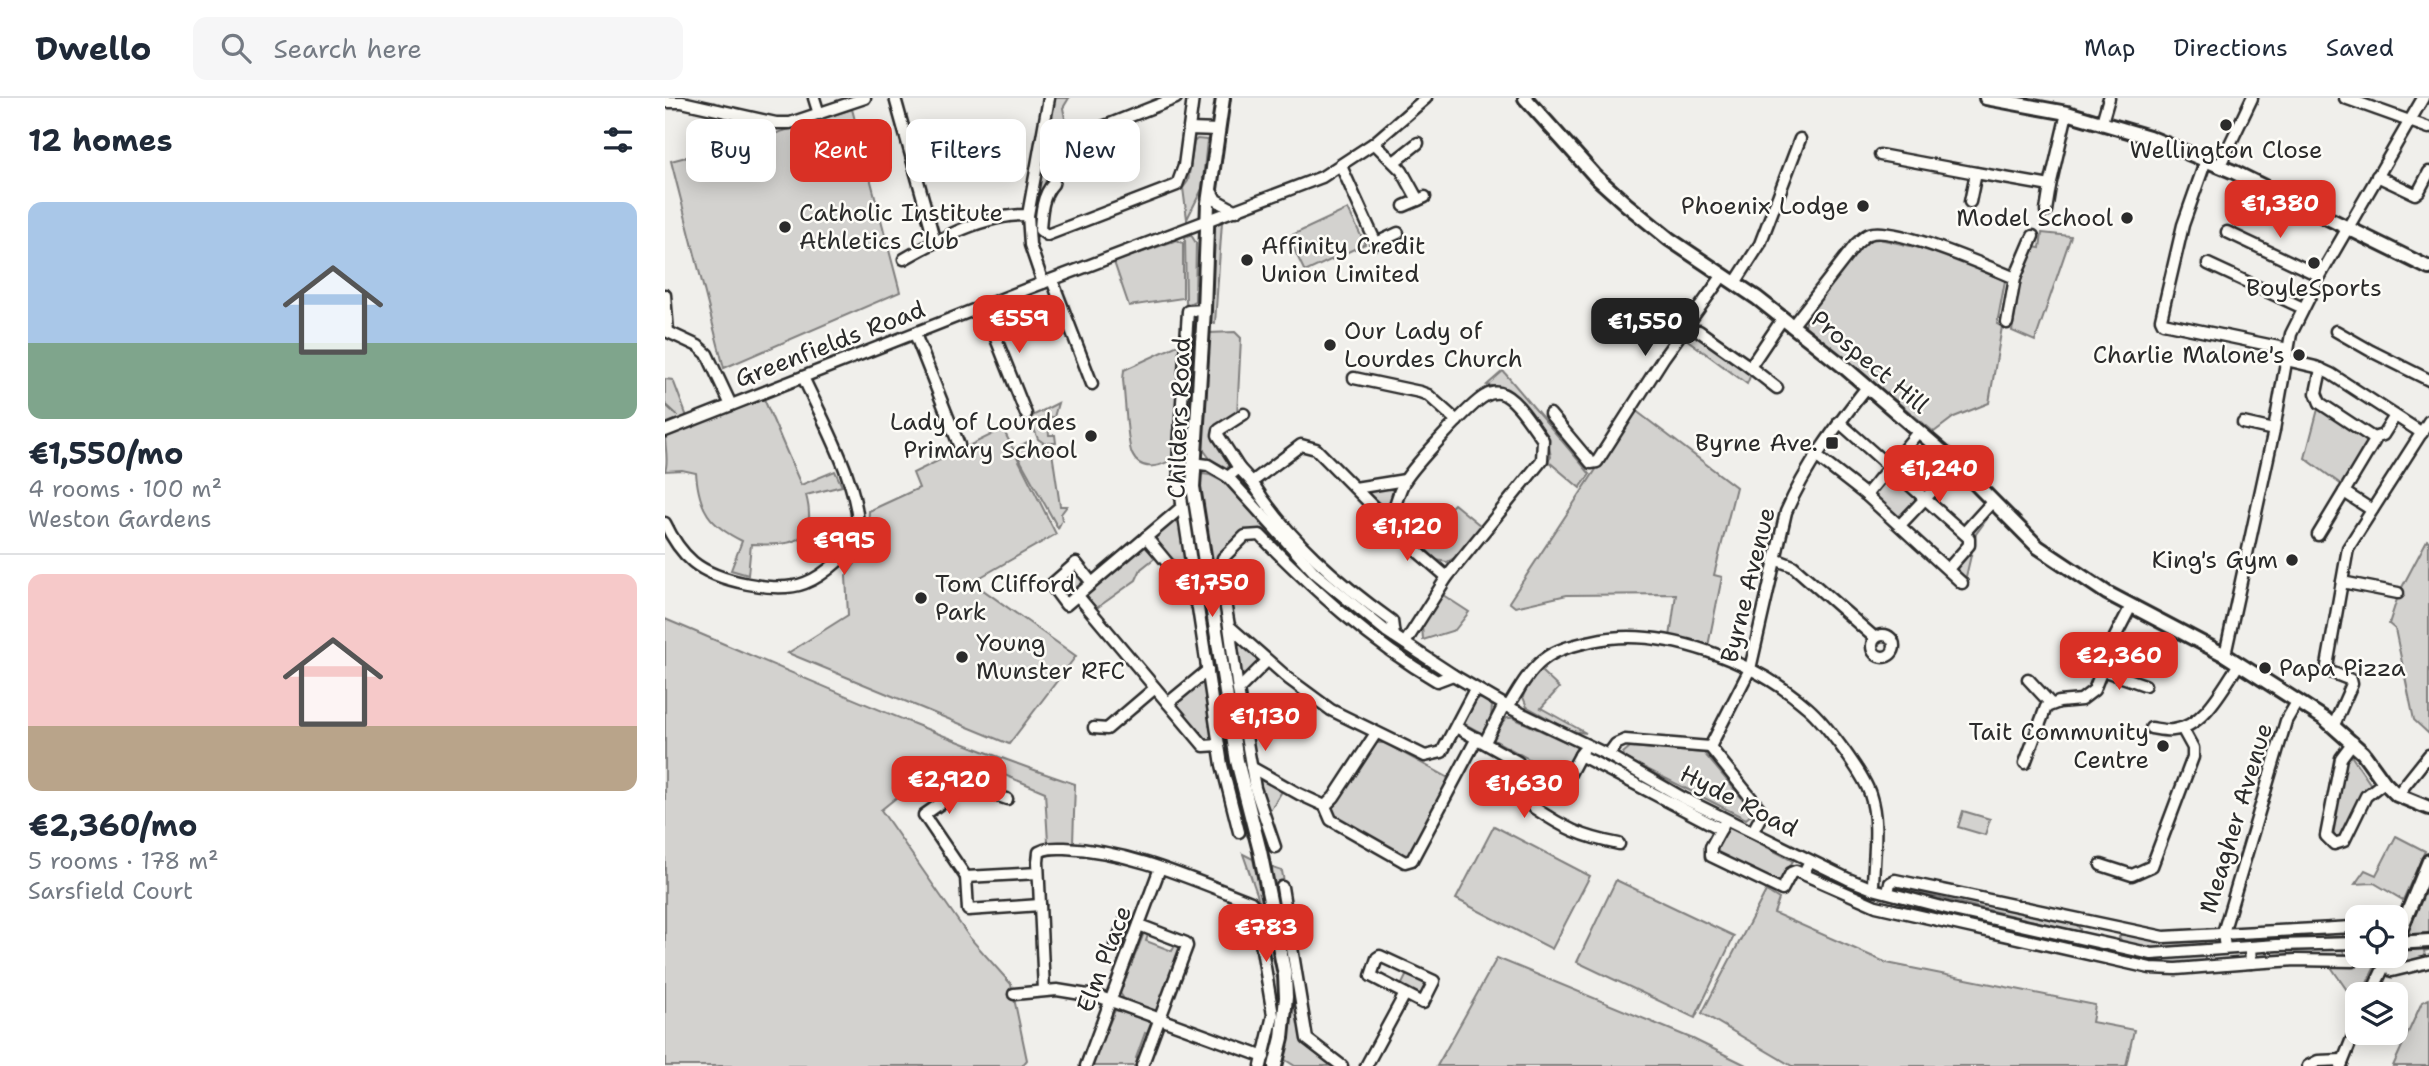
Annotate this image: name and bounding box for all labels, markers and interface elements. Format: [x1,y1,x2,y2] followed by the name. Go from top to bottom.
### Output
[193,17,683,80] search box
[35,26,151,71] text: Dwello
[217,29,255,67] icon: search
[273,31,422,66] text: Search here
[2084,32,2135,64] text: Map
[2173,32,2288,64] text: Directions
[2326,32,2394,64] text: Saved
[2218,117,2234,133] marker: Wellington Close
[686,119,776,182] chip: Buy
[790,119,892,182] chip: Rent
[906,119,1026,182] chip: Filters
[1040,119,1140,182] chip: New
[28,120,172,161] text: 12 homes
[599,121,637,159] icon: filters
[2129,134,2323,166] place label: Wellington Close
[2223,180,2337,240] pin: €1,380
[2241,188,2319,218] text: €1,380
[1681,190,1849,222] place label: Phoenix Lodge
[799,197,1003,257] place label: Catholic Institute Athletics Club
[1855,198,1871,214] marker: Phoenix Lodge
[1956,202,2114,234] place label: Model School
[2119,210,2135,226] marker: Model School
[777,219,793,235] marker: Catholic Institute Athletics Club
[1261,230,1426,290] place label: Affinity Credit Union Limited
[270,247,396,373] icon: home
[1239,252,1255,268] marker: Affinity Credit Union Limited
[2306,255,2322,271] marker: BoyleSports
[2246,272,2382,304] place label: BoyleSports
[730,293,930,395] street label: Greenfields Road
[978,296,1060,355] pin: €559
[1588,299,1702,358] pin: €1,550
[989,303,1049,333] text: €559
[1804,303,1936,421] street label: Prospect Hill
[1607,306,1683,336] text: €1,550
[1344,315,1523,375] place label: Our Lady of Lourdes Church
[1160,337,1198,499] street label: Childers Road
[1322,337,1338,353] marker: Our Lady of Lourdes Church
[2093,339,2285,371] place label: Charlie Malone's
[2291,347,2307,363] marker: Charlie Malone's
[890,406,1078,466] place label: Lady of Lourdes Primary School
[1695,427,1818,459] place label: Byrne Ave.
[1083,428,1099,444] marker: Lady of Lourdes Primary School
[28,433,184,474] text: €1,550/mo
[1824,435,1840,451] marker: Byrne Ave.
[1882,446,1996,505] pin: €1,240
[1900,453,1978,483] text: €1,240
[28,474,222,504] text: 4 rooms · 100 m²
[28,504,212,534] text: Weston Gardens
[1350,504,1464,563] pin: €1,120
[1713,504,1783,666] street label: Byrne Avenue
[1372,511,1442,541] text: €1,120
[803,518,885,577] pin: €995
[813,525,875,555] text: €995
[2151,544,2278,576] place label: King's Gym
[2284,552,2300,568] marker: King's Gym
[1155,560,1269,619] pin: €1,750
[1175,567,1249,597] text: €1,750
[935,568,1075,628] place label: Tom Clifford Park
[913,590,929,606] marker: Tom Clifford Park
[270,619,396,745] icon: home
[976,627,1125,687] place label: Young Munster RFC
[2062,632,2176,692] pin: €2,360
[2076,640,2162,670] text: €2,360
[954,649,970,665] marker: Young Munster RFC
[2279,652,2406,684] place label: Papa Pizza
[2257,660,2273,676] marker: Papa Pizza
[1208,694,1322,753] pin: €1,130
[1230,701,1300,731] text: €1,130
[1969,716,2149,776] place label: Tait Community Centre
[2192,719,2280,917] street label: Meagher Avenue
[2155,738,2171,754] marker: Tait Community Centre
[892,756,1006,816] pin: €2,920
[1675,758,1803,844] street label: Hyde Road
[1467,760,1581,820] pin: €1,630
[907,764,991,794] text: €2,920
[1485,768,1563,798] text: €1,630
[28,805,198,846] text: €2,360/mo
[28,846,219,876] text: 5 rooms · 178 m²
[28,876,193,906] text: Sarsfield Court
[1069,901,1139,1017] street label: Elm Place
[1225,904,1307,964] pin: €783
[2345,905,2408,1045] map controls
[2345,905,2408,968] button: locate
[1234,912,1298,942] text: €783
[2345,982,2408,1045] button: layers

